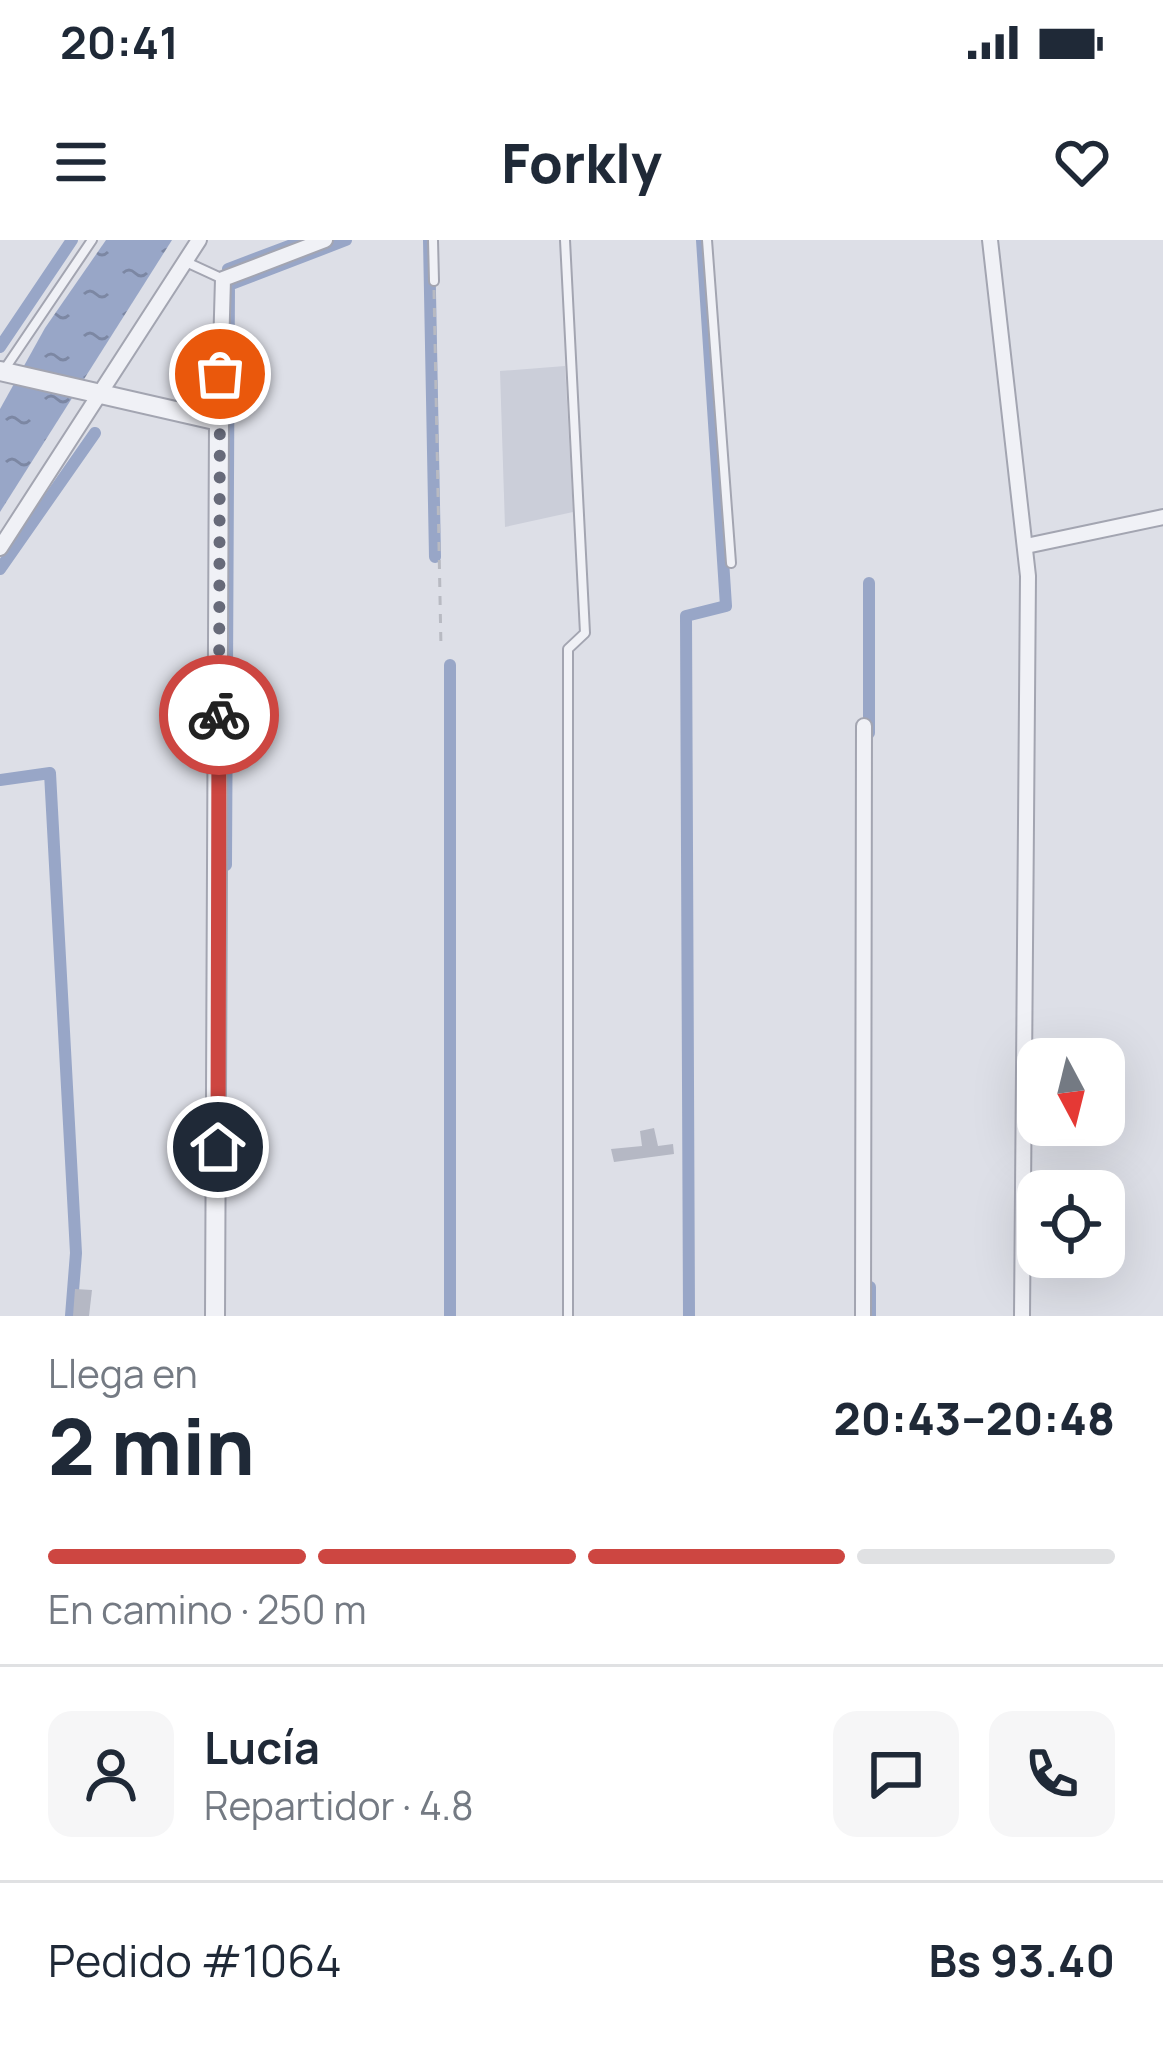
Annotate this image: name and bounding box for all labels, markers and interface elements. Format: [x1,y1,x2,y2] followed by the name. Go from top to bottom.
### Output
[60,11,179,73] text: 20:41
[501,125,662,199] text: Forkly
[48,129,114,195] icon: menu
[1049,129,1115,195] icon: heart
[169,323,271,425] pin
[187,341,253,407] icon: bag
[159,655,279,775] courier
[186,682,252,748] icon: bike
[1017,1038,1125,1146] north arrow
[1017,1038,1125,1278] map controls
[167,1096,269,1198] pin
[185,1114,251,1180] icon: home
[1017,1170,1125,1278] button: locate
[48,1346,198,1400] text: Llega en
[834,1387,1115,1449] text: 20:43–20:48
[48,1392,255,1498] text: 2 min
[48,1582,366,1636] text: En camino · 250 m
[48,1711,174,1837] button: person
[833,1711,959,1837] button: chat
[989,1711,1115,1837] button: phone
[204,1716,320,1778] text: Lucía
[204,1778,474,1832] text: Repartidor · 4.8
[48,1929,342,1991] text: Pedido #1064
[928,1929,1115,1991] text: Bs 93.40

